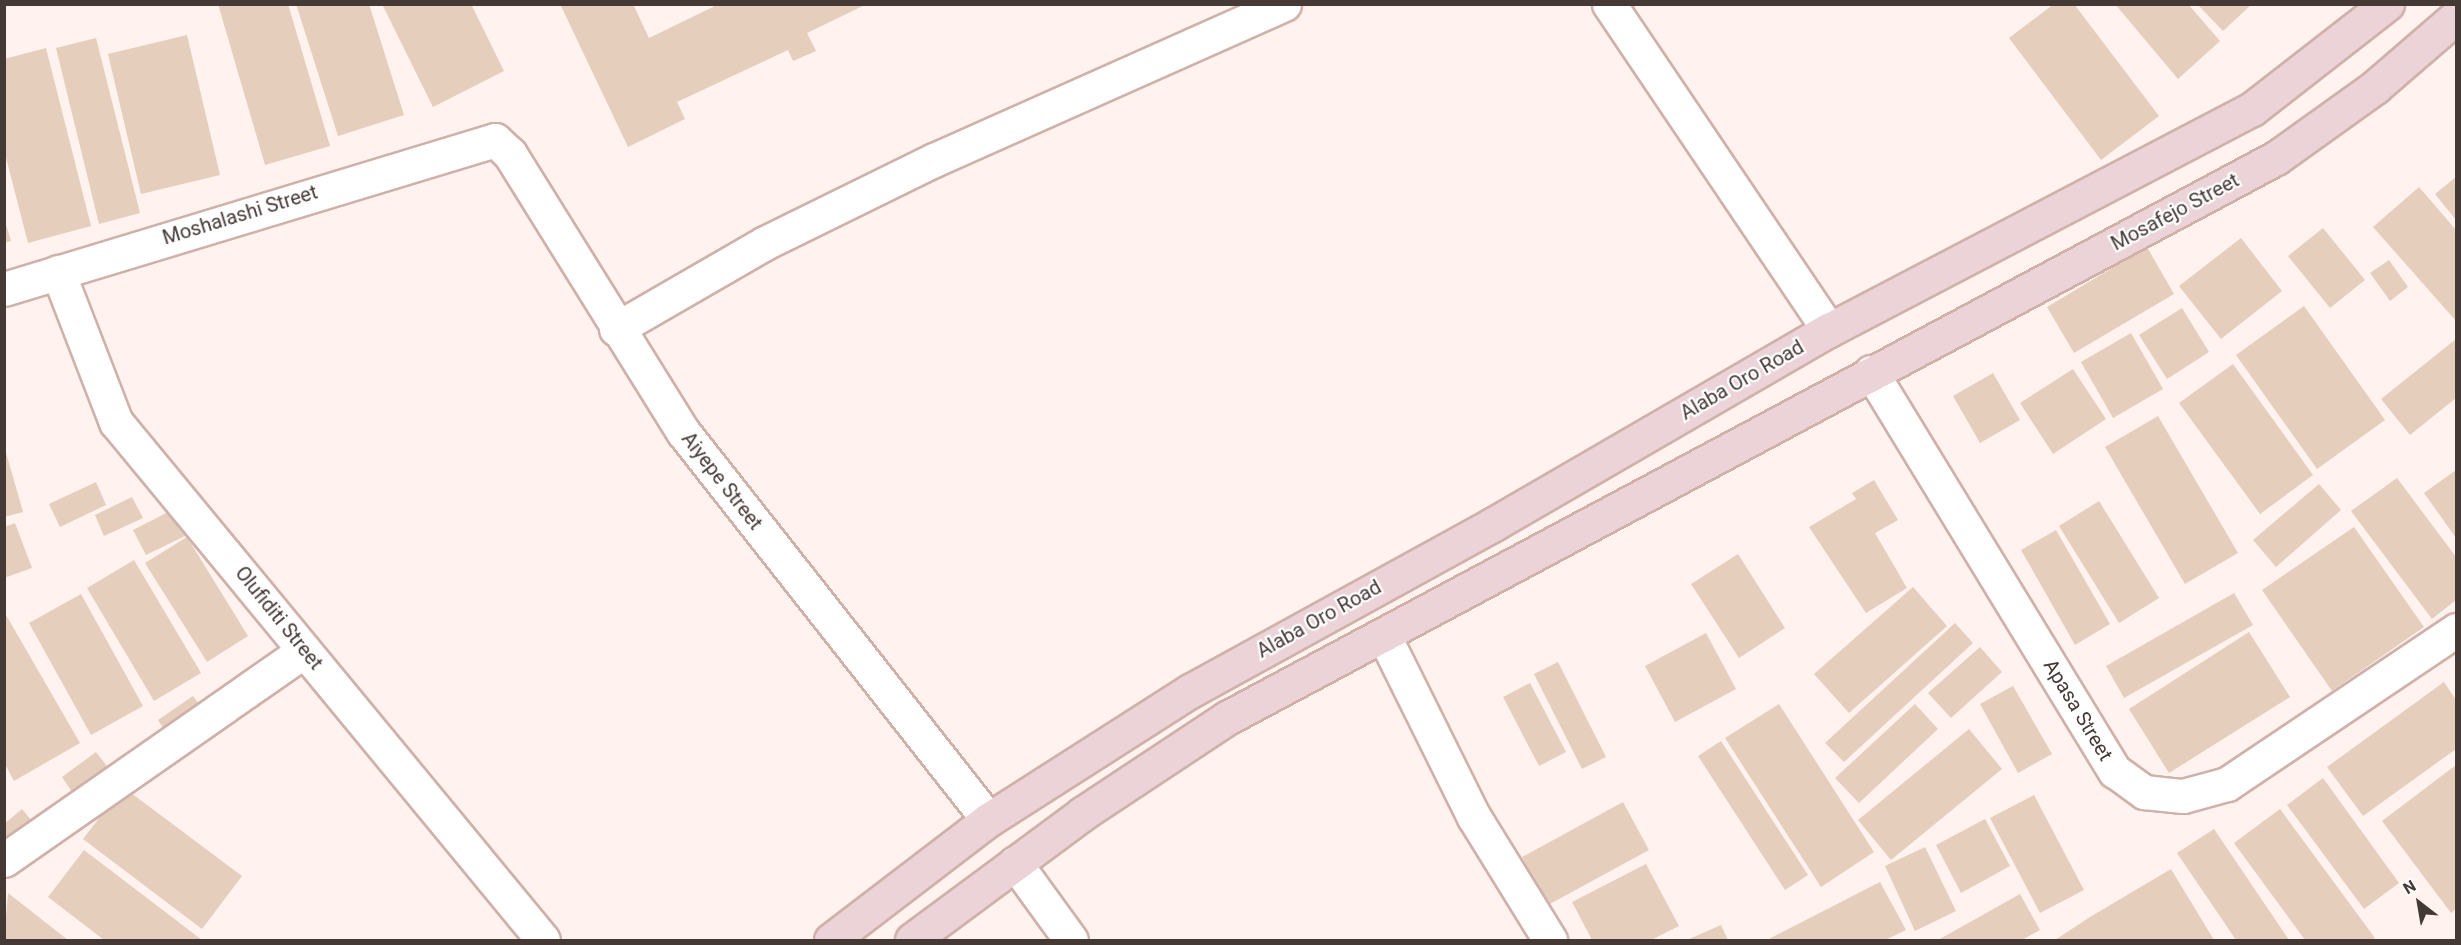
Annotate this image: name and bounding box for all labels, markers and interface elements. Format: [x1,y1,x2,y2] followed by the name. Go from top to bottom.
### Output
[2107,168,2243,256] street label: Mosafejo Street
[160,180,320,250] street label: Moshalashi Street
[1676,335,1808,425] street label: Alaba Oro Road
[676,427,768,535] street label: Aiyepe Street
[230,561,328,675] street label: Olufiditi Street
[1253,575,1385,663] street label: Alaba Oro Road
[2038,655,2118,765] street label: Apasa Street
[2389,873,2449,933] north arrow
[2400,876,2419,898] text: N

